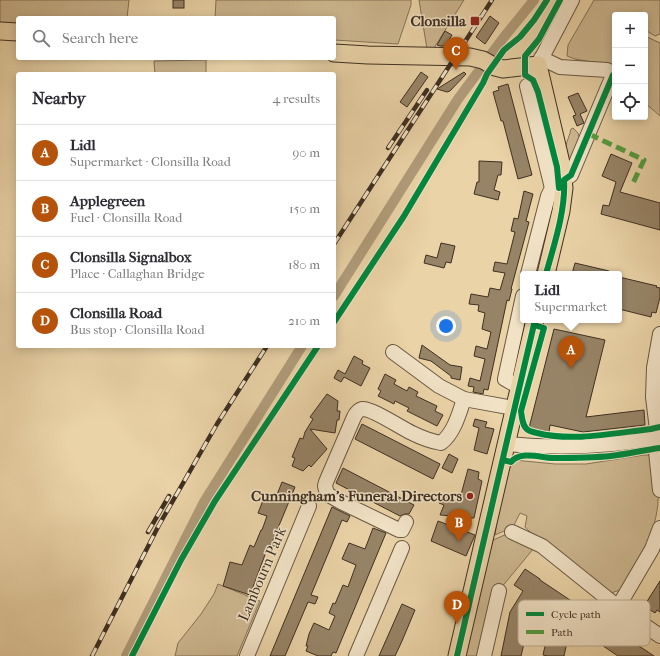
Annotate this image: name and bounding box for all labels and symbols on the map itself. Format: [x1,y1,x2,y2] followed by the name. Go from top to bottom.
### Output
[410,12,467,30] place label: Clonsilla
[469,15,481,27] marker: Clonsilla
[443,37,469,70] pin: C
[436,316,456,336] your location
[558,336,584,369] pin: A
[251,487,462,505] place label: Cunningham's Funeral Directors
[465,491,475,501] marker: Cunningham's Funeral Directors
[446,509,472,542] pin: B
[234,524,290,624] street label: Lambourn Park
[444,591,470,624] pin: D
[518,600,650,646] legend
[551,608,602,621] text: Cycle path
[551,626,574,639] text: Path

